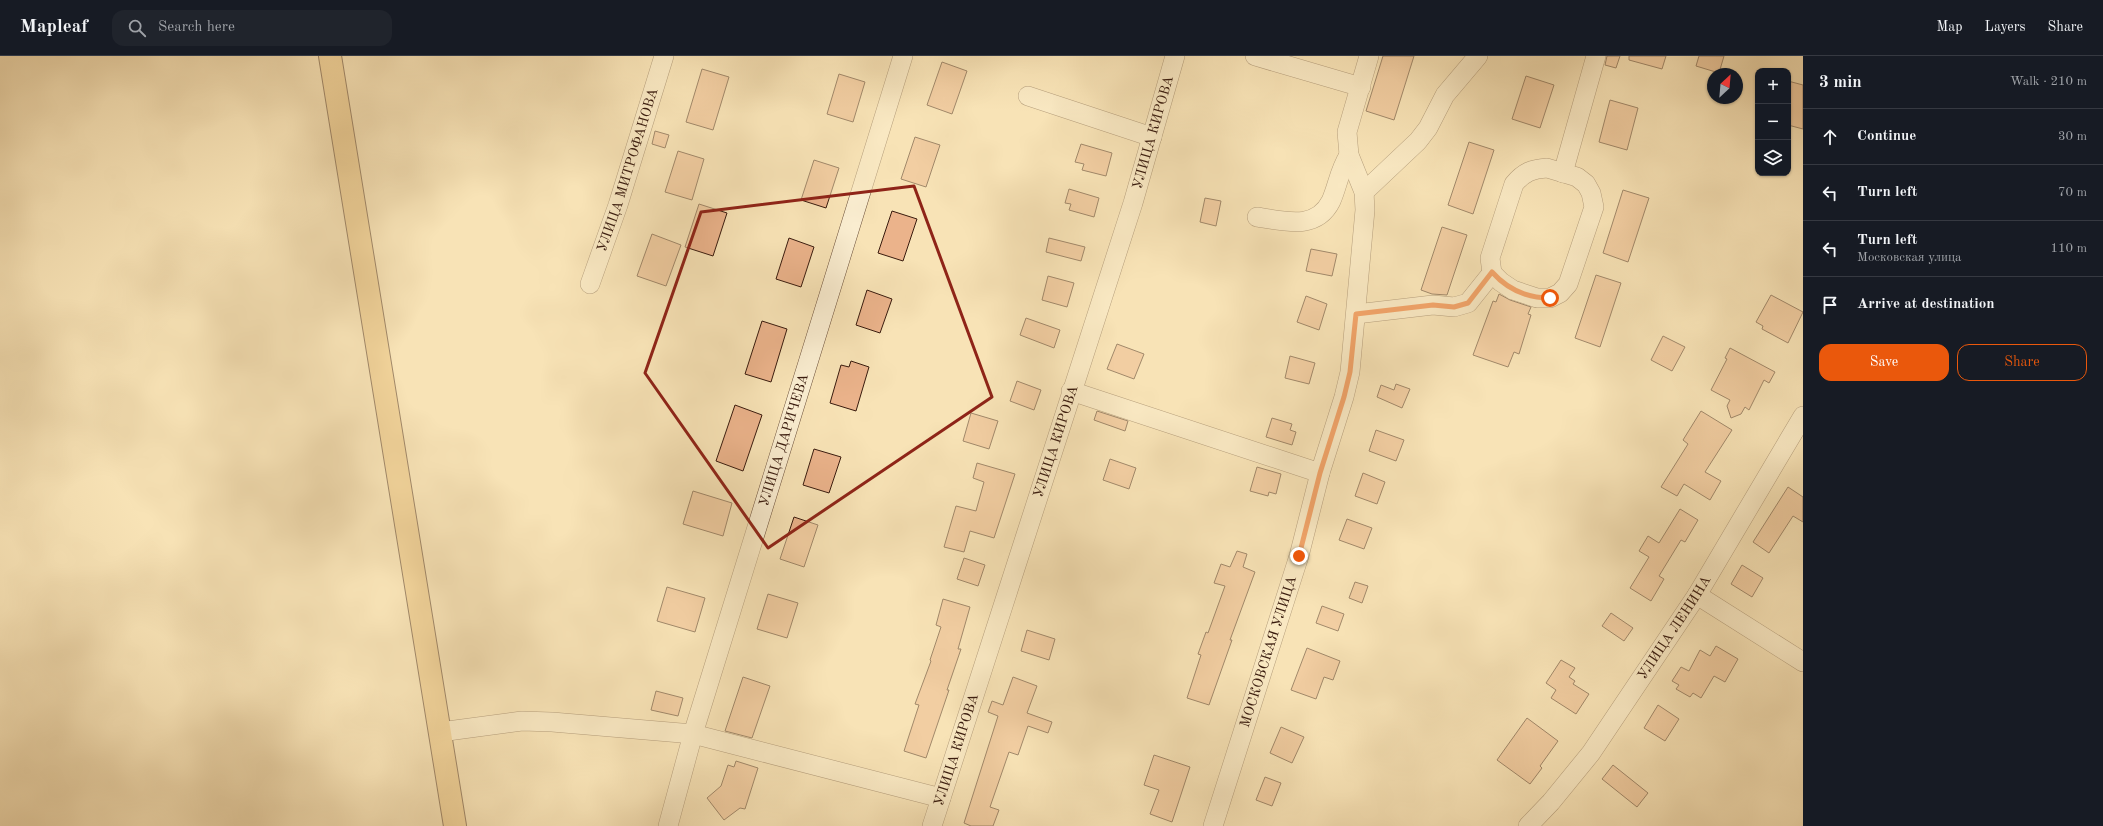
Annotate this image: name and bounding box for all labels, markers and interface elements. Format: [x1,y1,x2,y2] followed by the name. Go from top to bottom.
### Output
[112,10,392,46] search box
[126,17,148,39] icon: search
[20,18,88,37] text: Mapleaf
[158,20,235,35] text: Search here
[1937,20,1963,34] text: Map
[1985,20,2026,34] text: Layers
[2048,20,2083,34] text: Share
[1707,68,1743,104] north arrow
[1755,68,1791,176] map controls
[1755,68,1791,104] button: +
[1130,74,1176,191] street label: УЛИЦА КИРОВА
[1819,74,1862,91] text: 3 min
[2010,75,2087,88] text: Walk · 210 m
[595,86,661,254] street label: УЛИЦА МИТРОФАНОВА
[1755,104,1791,140] button: −
[1819,126,1841,148] icon: ahead
[1857,129,1916,144] text: Continue
[2058,130,2087,143] text: 30 m
[1755,140,1791,176] button: layers
[1819,182,1841,204] icon: left
[1857,185,1917,200] text: Turn left
[2058,186,2087,199] text: 70 m
[1857,233,1917,248] text: Turn left
[1819,238,1841,260] icon: left
[2050,242,2087,255] text: 110 m
[1857,251,1962,264] text: Московская улица
[1541,289,1559,307] route start
[1819,294,1841,316] icon: arrive
[1857,297,1995,312] text: Arrive at destination
[1819,344,1949,381] button: Save
[1957,344,2087,381] button: Share
[757,372,811,508] street label: УЛИЦА ДАРИЧЕВА
[1031,383,1081,499] street label: УЛИЦА КИРОВА
[1290,547,1308,565] route end
[1635,573,1714,682] street label: УЛИЦА ЛЕНИНА
[1238,574,1299,729] street label: МОСКОВСКАЯ УЛИЦА
[932,692,981,808] street label: УЛИЦА КИРОВА

